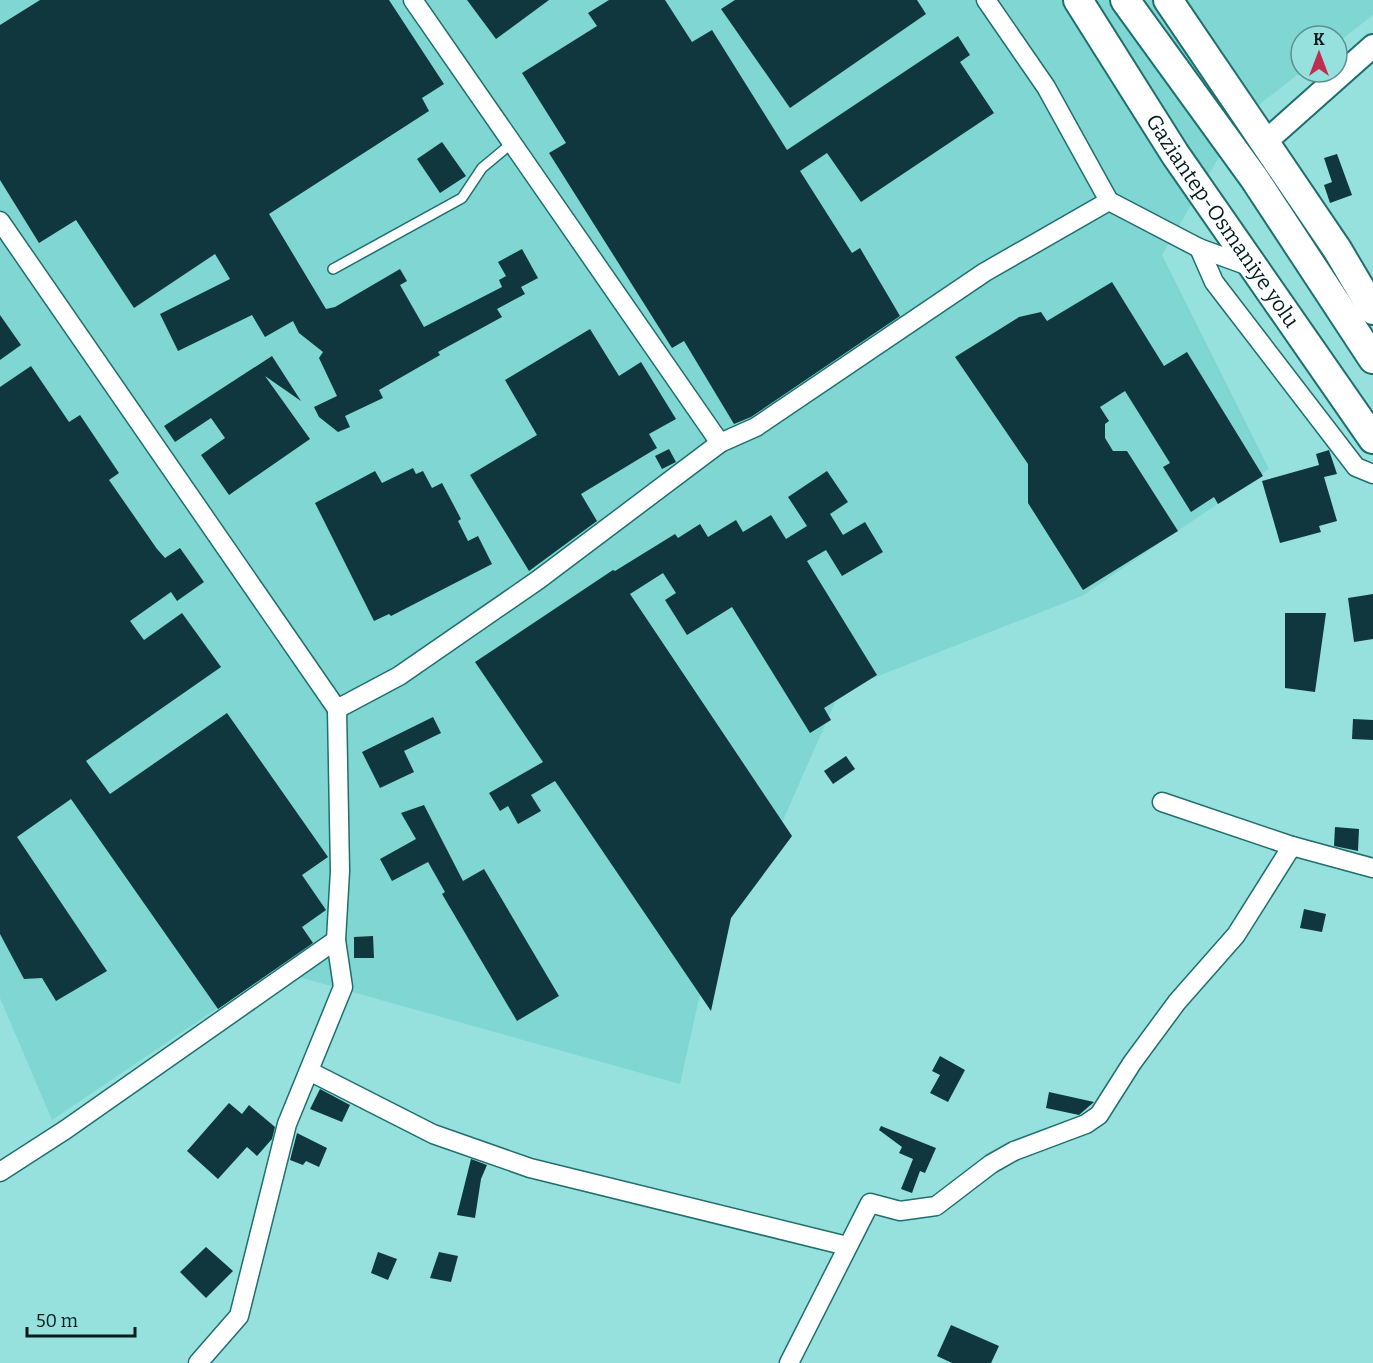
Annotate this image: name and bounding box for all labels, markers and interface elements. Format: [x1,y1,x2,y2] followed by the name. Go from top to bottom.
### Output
[1289,24,1349,84] north arrow
[1313,30,1325,49] text: K
[1140,109,1305,333] street label: Gaziantep-Osmaniye yolu
[27,1300,135,1338] scale bar
[36,1310,78,1332] text: 50 m

